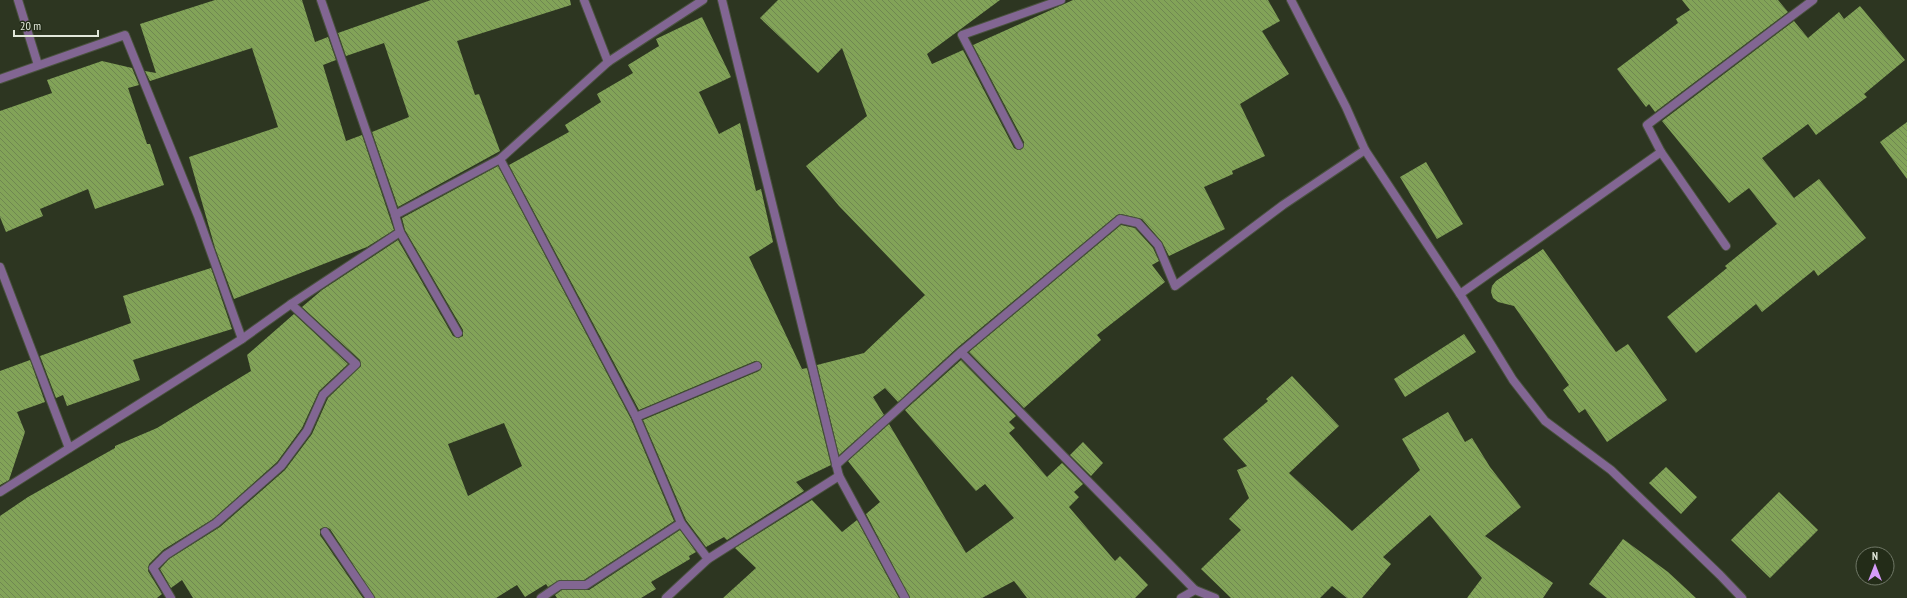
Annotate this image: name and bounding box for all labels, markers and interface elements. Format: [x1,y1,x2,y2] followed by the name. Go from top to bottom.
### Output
[14,12,98,38] scale bar
[20,18,41,33] text: 20 m
[1855,546,1895,586] north arrow
[1872,549,1878,563] text: N

